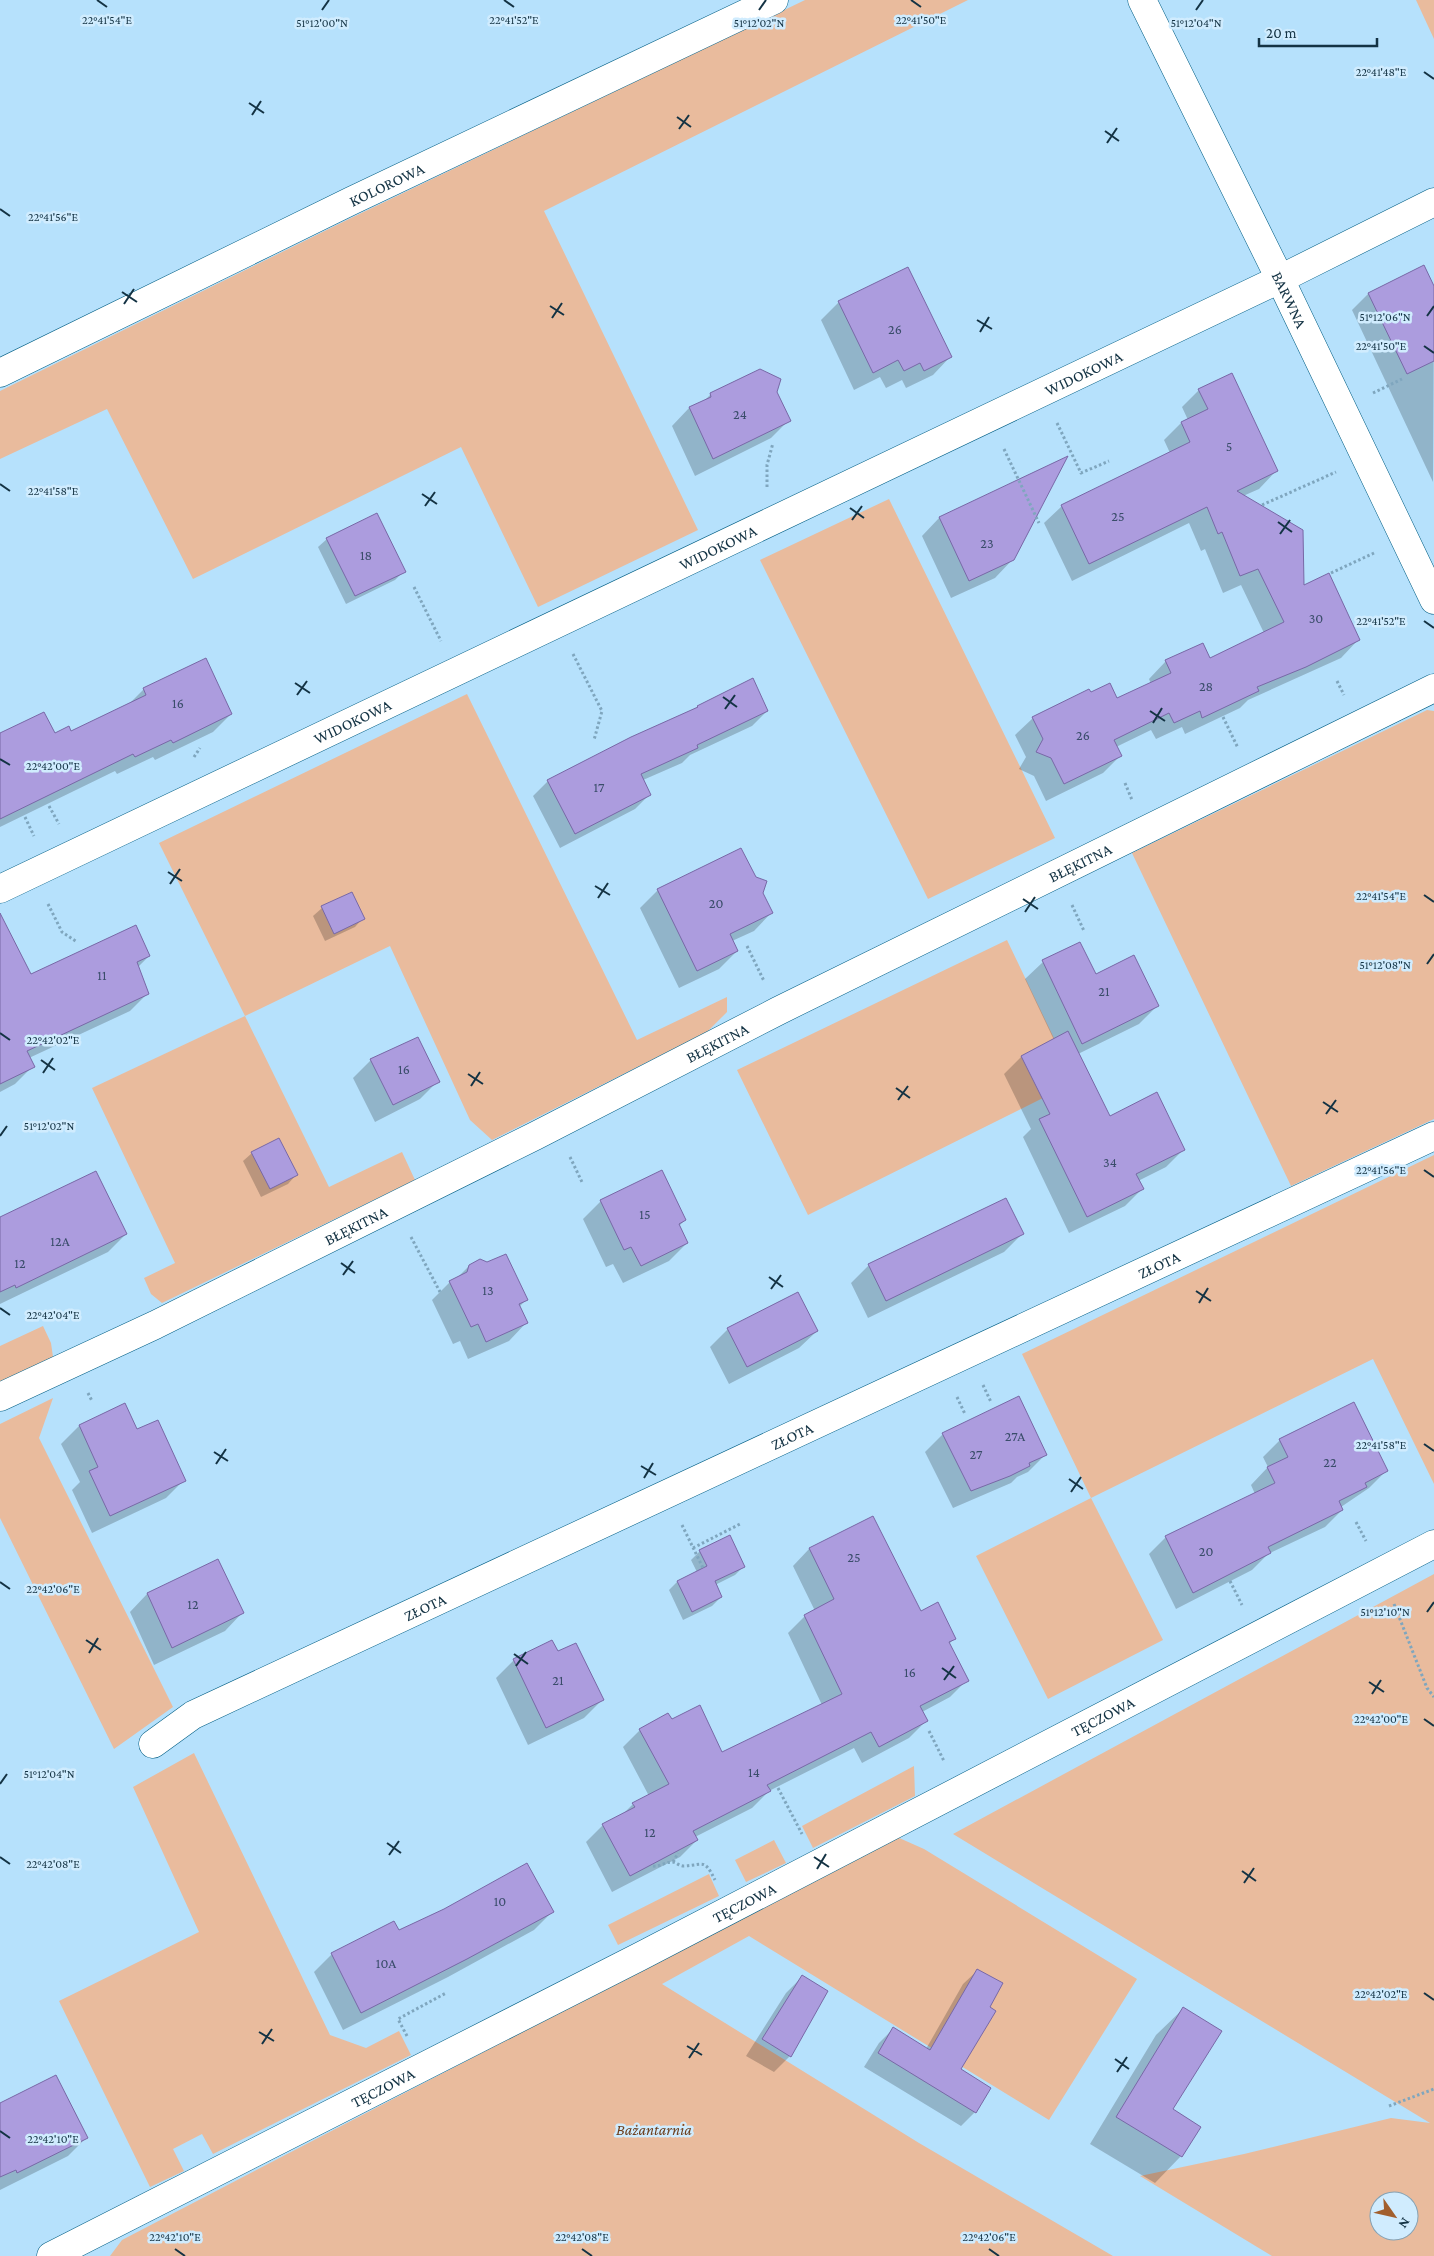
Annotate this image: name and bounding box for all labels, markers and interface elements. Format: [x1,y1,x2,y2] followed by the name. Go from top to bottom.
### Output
[82,13,132,27] text: 22°41'54"E
[489,13,539,27] text: 22°41'52"E
[896,13,947,27] text: 22°41'50"E
[1259,15,1376,47] scale bar
[296,16,348,30] text: 51°12'00"N
[734,16,785,30] text: 51°12'02"N
[1170,16,1222,30] text: 51°12'04"N
[1266,25,1297,41] text: 20 m
[1356,65,1407,79] text: 22°41'48"E
[346,159,427,209] street label: KOLOROWA
[28,210,78,224] text: 22°41'56"E
[1269,268,1311,331] street label: BARWNA
[1359,310,1411,324] text: 51°12'06"N
[888,321,902,337] house number: 26
[1356,339,1407,353] text: 22°41'50"E
[1042,347,1125,398] street label: WIDOKOWA
[733,406,747,422] house number: 24
[1226,438,1232,454] house number: 5
[28,484,79,498] text: 22°41'58"E
[1111,508,1125,524] house number: 25
[676,521,760,573] street label: WIDOKOWA
[980,535,994,551] house number: 23
[360,547,372,563] house number: 18
[1309,610,1323,626] house number: 30
[1356,614,1406,628] text: 22°41'52"E
[1199,678,1213,694] house number: 28
[172,695,184,711] house number: 16
[311,695,394,747] street label: WIDOKOWA
[1076,727,1090,743] house number: 26
[26,759,80,773] text: 22°42'00"E
[593,779,605,795] house number: 17
[1046,839,1115,885] street label: BŁĘKITNA
[1356,889,1406,903] text: 22°41'54"E
[709,895,723,911] house number: 20
[1359,958,1411,972] text: 51°12'08"N
[97,967,107,983] house number: 11
[1098,983,1110,999] house number: 21
[683,1019,752,1065] street label: BŁĘKITNA
[27,1033,80,1047] text: 22°42'02"E
[398,1061,410,1077] house number: 16
[24,1119,75,1133] text: 51°12'02"N
[1103,1154,1117,1170] house number: 34
[1356,1163,1406,1177] text: 22°41'56"E
[322,1202,391,1248] street label: BŁĘKITNA
[639,1206,651,1222] house number: 15
[50,1233,70,1249] house number: 12A
[1135,1247,1183,1281] street label: ZŁOTA
[14,1255,26,1271] house number: 12
[482,1282,494,1298] house number: 13
[26,1308,80,1322] text: 22°42'04"E
[768,1418,816,1453] street label: ZŁOTA
[1005,1428,1025,1444] house number: 27A
[1356,1438,1407,1452] text: 22°41'58"E
[970,1446,983,1462] house number: 27
[1323,1454,1337,1470] house number: 22
[1199,1543,1213,1559] house number: 20
[847,1549,861,1565] house number: 25
[26,1582,80,1596] text: 22°42'06"E
[401,1590,449,1624] street label: ZŁOTA
[187,1596,199,1612] house number: 12
[1360,1605,1410,1619] text: 51°12'10"N
[904,1664,916,1680] house number: 16
[552,1672,564,1688] house number: 21
[1068,1692,1138,1740] street label: TĘCZOWA
[1354,1712,1408,1726] text: 22°42'00"E
[748,1764,760,1780] house number: 14
[23,1767,75,1781] text: 51°12'04"N
[644,1824,656,1840] house number: 12
[26,1857,80,1871] text: 22°42'08"E
[710,1879,779,1926] street label: TĘCZOWA
[494,1893,506,1909] house number: 10
[376,1955,396,1971] house number: 10A
[1355,1987,1408,2001] text: 22°42'02"E
[348,2064,418,2111] street label: TĘCZOWA
[616,2121,692,2138] park label: Bażantarnia
[27,2132,79,2146] text: 22°42'10"E
[1369,2191,1419,2241] north arrow
[1395,2215,1414,2232] text: N
[149,2230,201,2244] text: 22°42'10"E
[555,2230,609,2244] text: 22°42'08"E
[962,2230,1016,2244] text: 22°42'06"E

